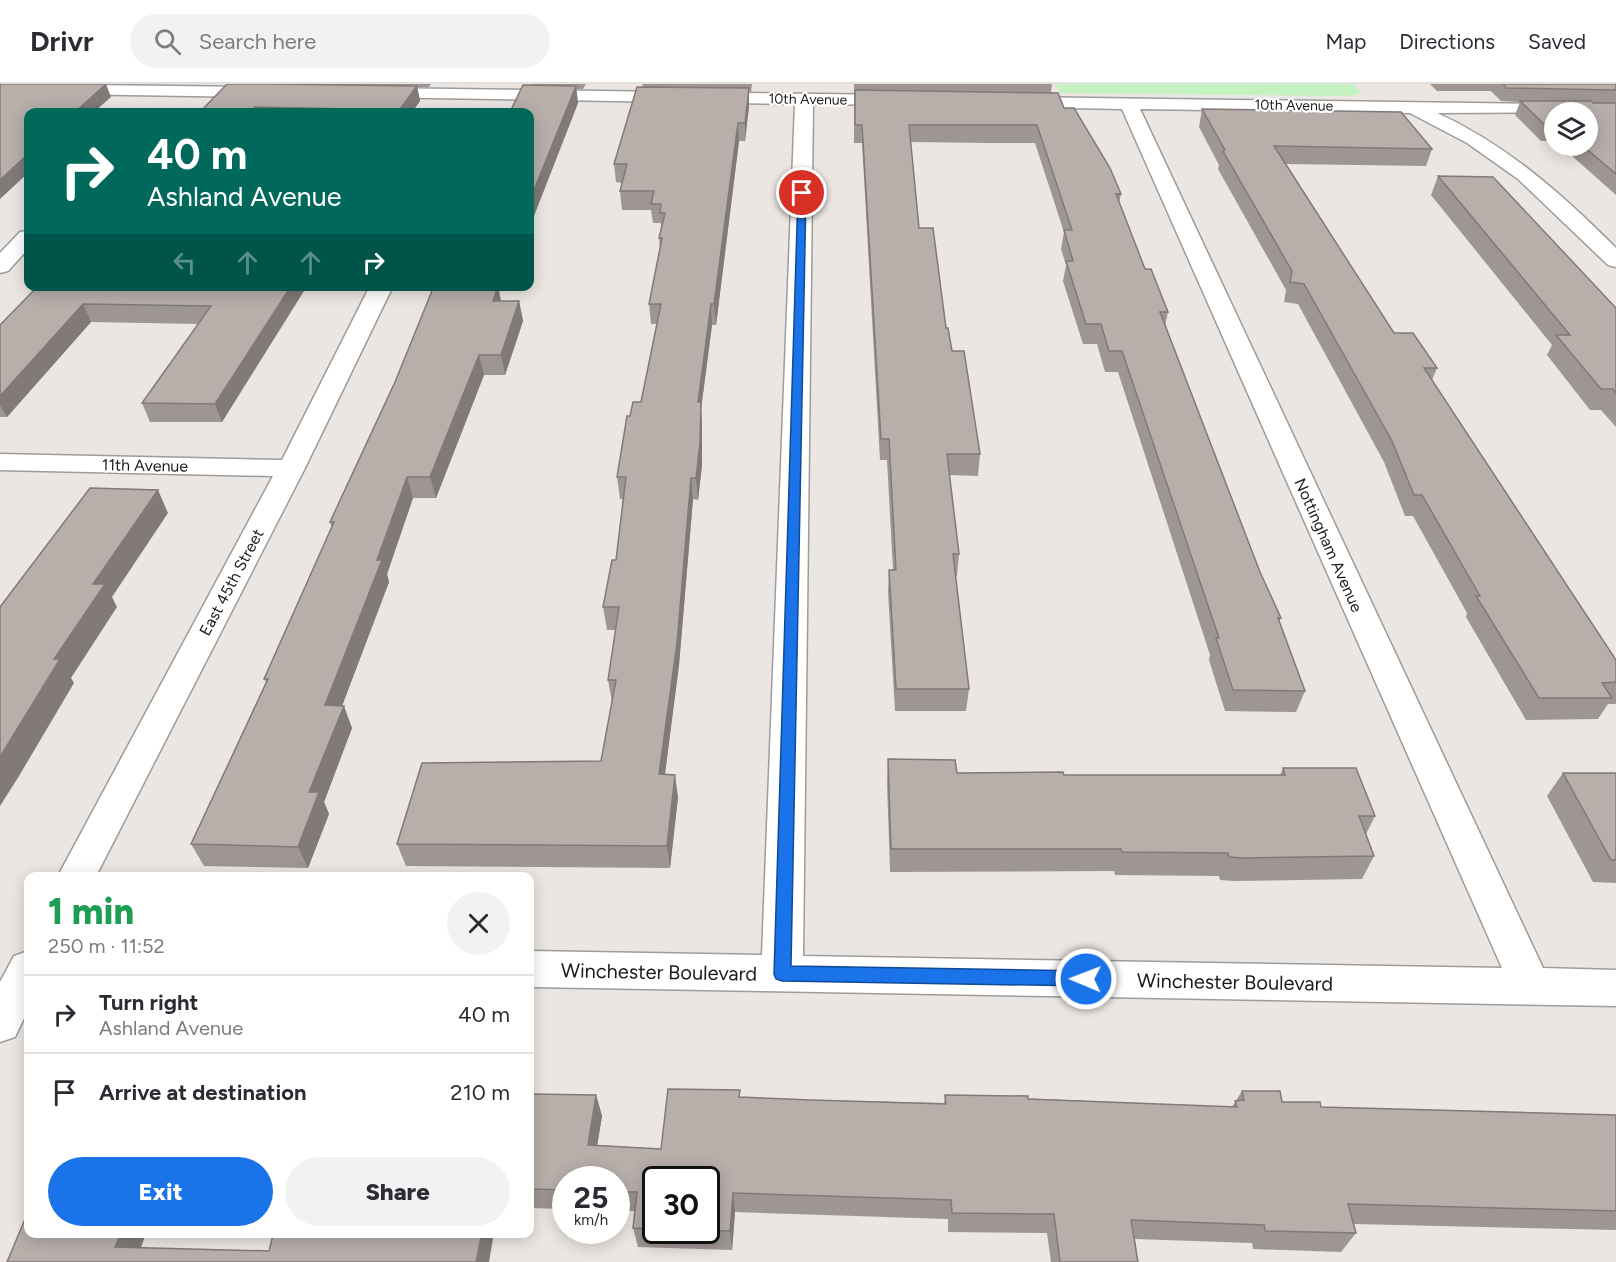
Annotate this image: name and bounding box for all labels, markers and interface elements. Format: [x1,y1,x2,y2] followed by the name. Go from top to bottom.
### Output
[130,14,550,68] search box
[30,24,94,58] text: Drivr
[151,25,184,58] icon: search
[199,28,316,55] text: Search here
[1325,29,1366,54] text: Map
[1399,29,1495,54] text: Directions
[1528,29,1586,54] text: Saved
[769,90,848,109] street label: 10th Avenue
[1255,96,1334,115] street label: 10th Avenue
[1544,102,1598,156] map controls
[1544,102,1598,156] button: layers
[147,129,247,180] text: 40 m
[48,132,126,210] icon: right
[776,167,827,218] pin
[785,176,818,209] icon: arrive
[147,180,342,213] text: Ashland Avenue
[168,246,201,279] icon: left
[231,246,264,279] icon: ahead
[294,246,327,279] icon: ahead
[357,246,390,279] icon: right
[102,455,189,476] street label: 11th Avenue
[1290,475,1367,615] street label: Nottingham Avenue
[195,526,268,639] street label: East 45th Street
[48,890,134,933] text: 1 min
[447,892,510,955] button: close
[48,934,165,958] text: 250 m · 11:52
[1054,947,1118,1011] position arrow
[561,958,757,986] street label: Winchester Boulevard
[1137,968,1333,996] street label: Winchester Boulevard
[99,989,198,1016] text: Turn right
[48,998,81,1031] icon: right
[458,1001,510,1028] text: 40 m
[99,1016,243,1040] text: Ashland Avenue
[48,1076,81,1109] icon: arrive
[99,1079,307,1106] text: Arrive at destination
[450,1079,510,1106] text: 210 m
[48,1157,273,1226] button: Exit
[285,1157,510,1226] button: Share
[642,1166,720,1244] speed limit sign: 30
[574,1179,608,1216] text: 25
[574,1211,608,1229] text: km/h

